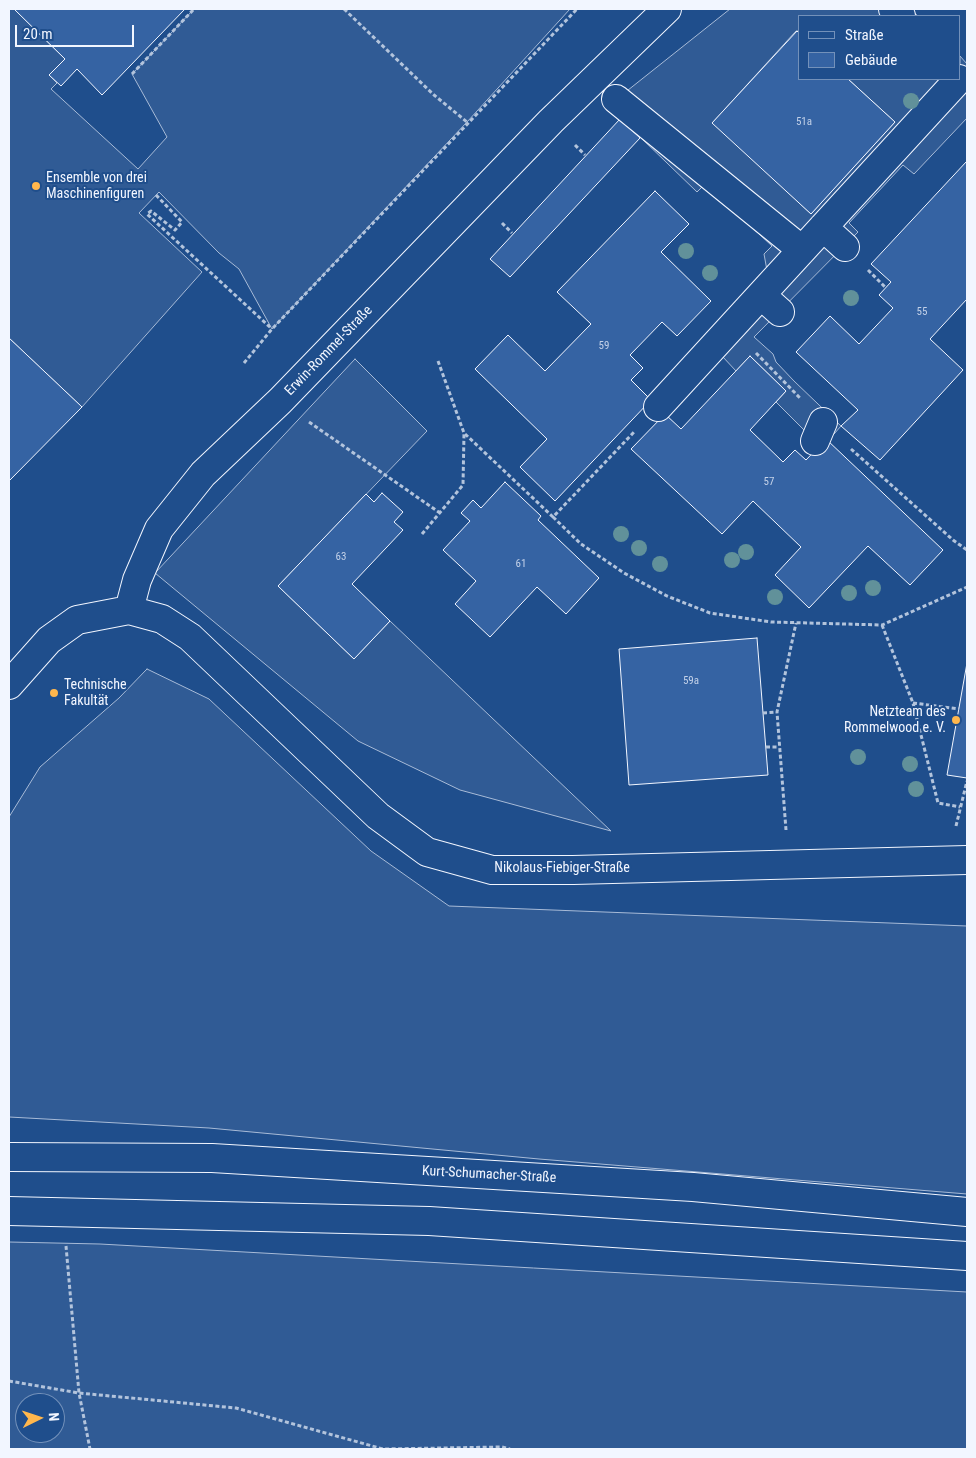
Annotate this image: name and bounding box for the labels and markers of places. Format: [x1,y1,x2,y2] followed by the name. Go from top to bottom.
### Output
[46,170,147,202] place label: Ensemble von drei Maschinenfiguren
[30,180,42,192] marker: Ensemble von drei Maschinenfiguren
[64,677,127,710] place label: Technische Fakultät
[48,687,60,699] marker: Technische Fakultät
[844,704,946,736] place label: Netzteam des Rommelwood e. V.
[950,714,962,726] marker: Netzteam des Rommelwood e. V.

